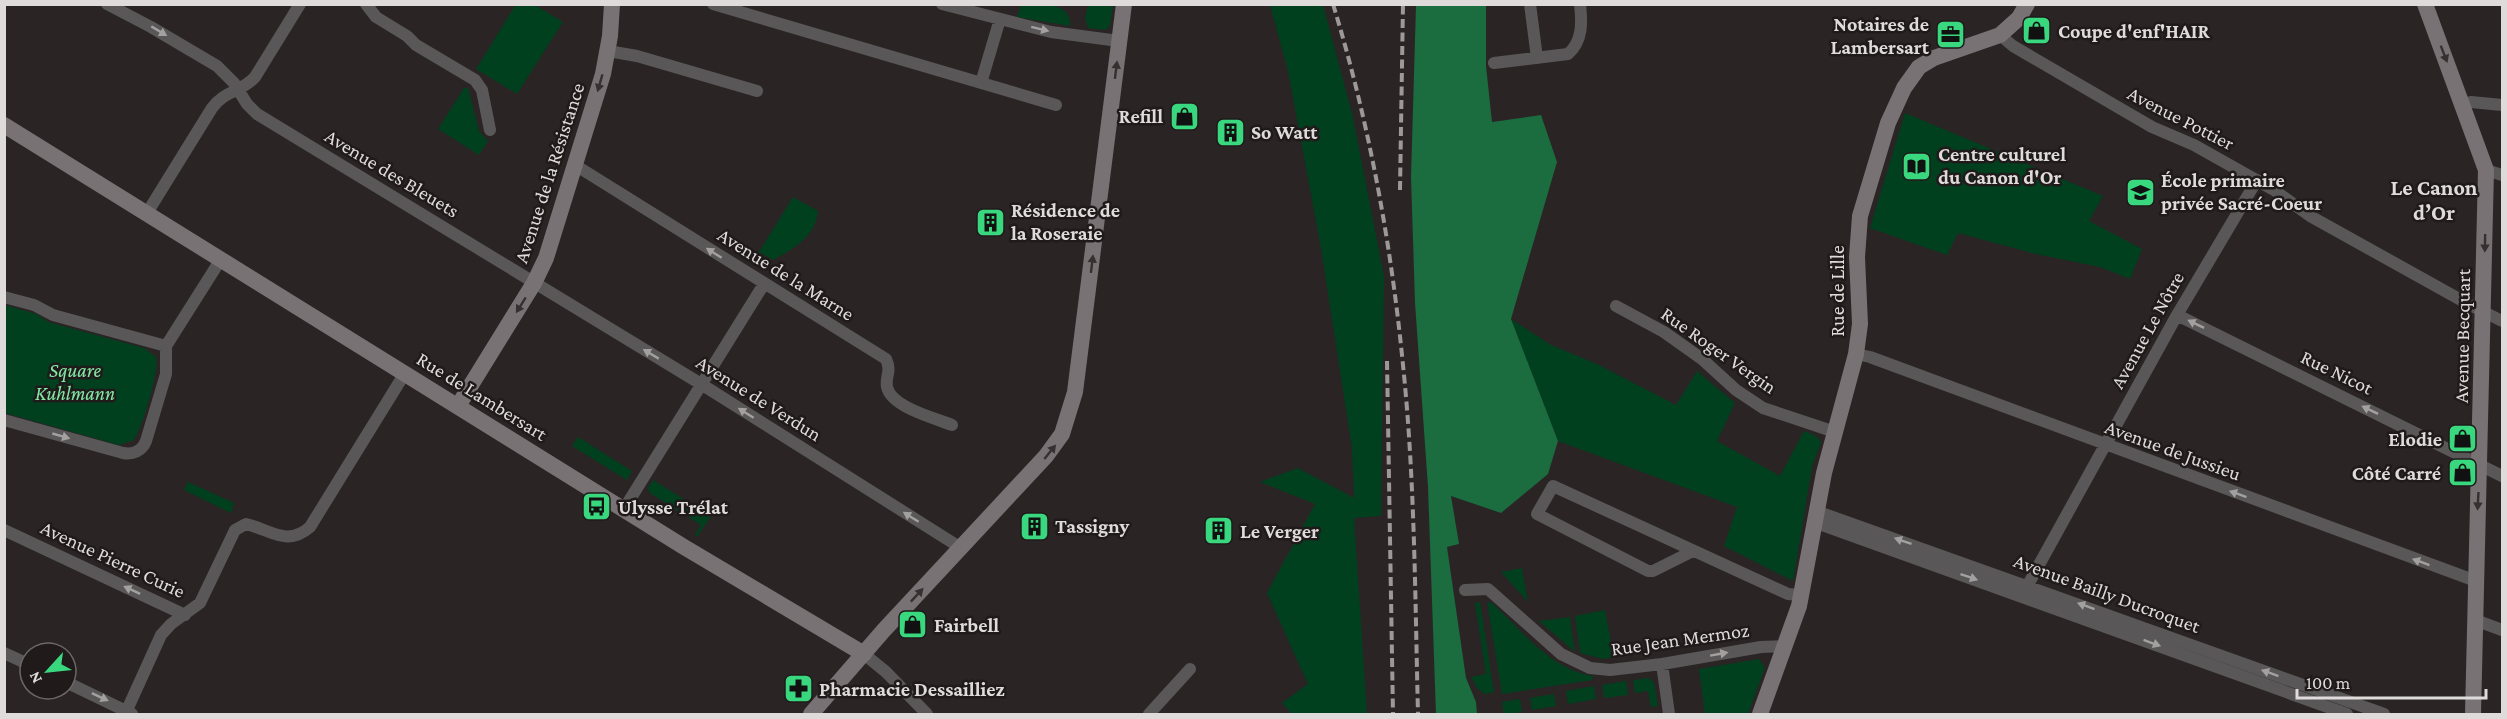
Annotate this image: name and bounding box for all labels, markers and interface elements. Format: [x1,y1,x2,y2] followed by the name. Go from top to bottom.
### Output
[1830,13,1930,58] place label: Notaires de Lambersart
[2021,15,2053,47] shop icon: Coupe d'enf'HAIR
[1934,19,1966,51] office icon: Notaires de Lambersart
[2058,20,2211,42] place label: Coupe d'enf'HAIR
[1031,24,1049,34] one-way arrow
[151,26,167,37] one-way arrow
[2439,46,2449,64] one-way arrow
[1111,61,1121,80] one-way arrow
[595,74,604,92] one-way arrow
[509,80,589,266] street label: Avenue de la Résistance
[2124,82,2238,154] street label: Avenue Pottier
[1168,100,1200,132] shop icon: Refill
[1119,105,1163,127] place label: Refill
[1214,116,1246,148] building icon: So Watt
[1251,121,1318,143] place label: So Watt
[321,124,463,222] street label: Avenue des Bleuets
[1938,143,2066,188] place label: Centre culturel du Canon d'Or
[1901,150,1933,182] library icon: Centre culturel du Canon d'Or
[2161,169,2322,214] place label: École primaire privée Sacré-Coeur
[2391,175,2478,225] district label: Le Canon d’Or
[2124,176,2156,208] school or university icon: École primaire privée Sacré-Coeur
[1011,199,1120,244] place label: Résidence de la Roseraie
[974,206,1006,238] building icon: Résidence de la Roseraie
[714,223,858,325] street label: Avenue de la Marne
[2480,233,2490,252] one-way arrow
[1826,245,1848,337] street label: Rue de Lille
[706,247,722,258] one-way arrow
[1087,254,1097,273] one-way arrow
[2106,268,2188,392] street label: Avenue Le Nôtre
[2450,268,2475,403] street label: Avenue Becquart
[515,297,526,313] one-way arrow
[1657,302,1781,399] street label: Rue Roger Vergin
[2187,319,2204,328] one-way arrow
[2298,345,2377,399] street label: Rue Nicot
[413,347,551,445] street label: Rue de Lambersart
[643,348,659,359] one-way arrow
[692,351,826,446] street label: Avenue de Verdun
[35,359,115,404] park label: Square Kuhlmann
[2362,406,2379,415] one-way arrow
[738,407,754,418] one-way arrow
[2102,415,2244,486] street label: Avenue de Jussieu
[2447,423,2479,455] shop icon: Elodie
[2388,428,2442,450] place label: Elodie
[52,431,70,441] one-way arrow
[1043,444,1055,459] one-way arrow
[2446,457,2478,489] shop icon: Côté Carré
[2352,462,2441,484] place label: Côté Carré
[2229,489,2247,499] one-way arrow
[581,491,613,523] bus stop icon: Ulysse Trélat
[2473,491,2482,510] one-way arrow
[618,496,729,518] place label: Ulysse Trélat
[1018,510,1050,542] building icon: Tassigny
[903,511,919,522] one-way arrow
[1055,515,1130,537] place label: Tassigny
[1203,515,1235,547] building icon: Le Verger
[37,516,189,602] street label: Avenue Pierre Curie
[1240,520,1319,542] place label: Le Verger
[1894,536,1912,546] one-way arrow
[2011,549,2204,638] street label: Avenue Bailly Ducroquet
[2412,556,2430,566] one-way arrow
[1960,572,1978,582] one-way arrow
[123,585,141,595] one-way arrow
[910,587,924,602] one-way arrow
[2077,601,2095,611] one-way arrow
[897,609,929,641] shop icon: Fairbell
[934,614,999,636] place label: Fairbell
[1609,618,1751,661] street label: Rue Jean Mermoz
[2143,639,2161,648] one-way arrow
[18,641,78,701] north arrow
[1710,649,1729,658] one-way arrow
[2297,662,2486,700] scale bar
[2261,668,2279,677] one-way arrow
[25,669,45,686] text: N
[782,673,814,705] pharmacy icon: Pharmacie Dessailliez
[2306,673,2351,693] text: 100 m
[819,678,1005,700] place label: Pharmacie Dessailliez
[92,693,109,702] one-way arrow

